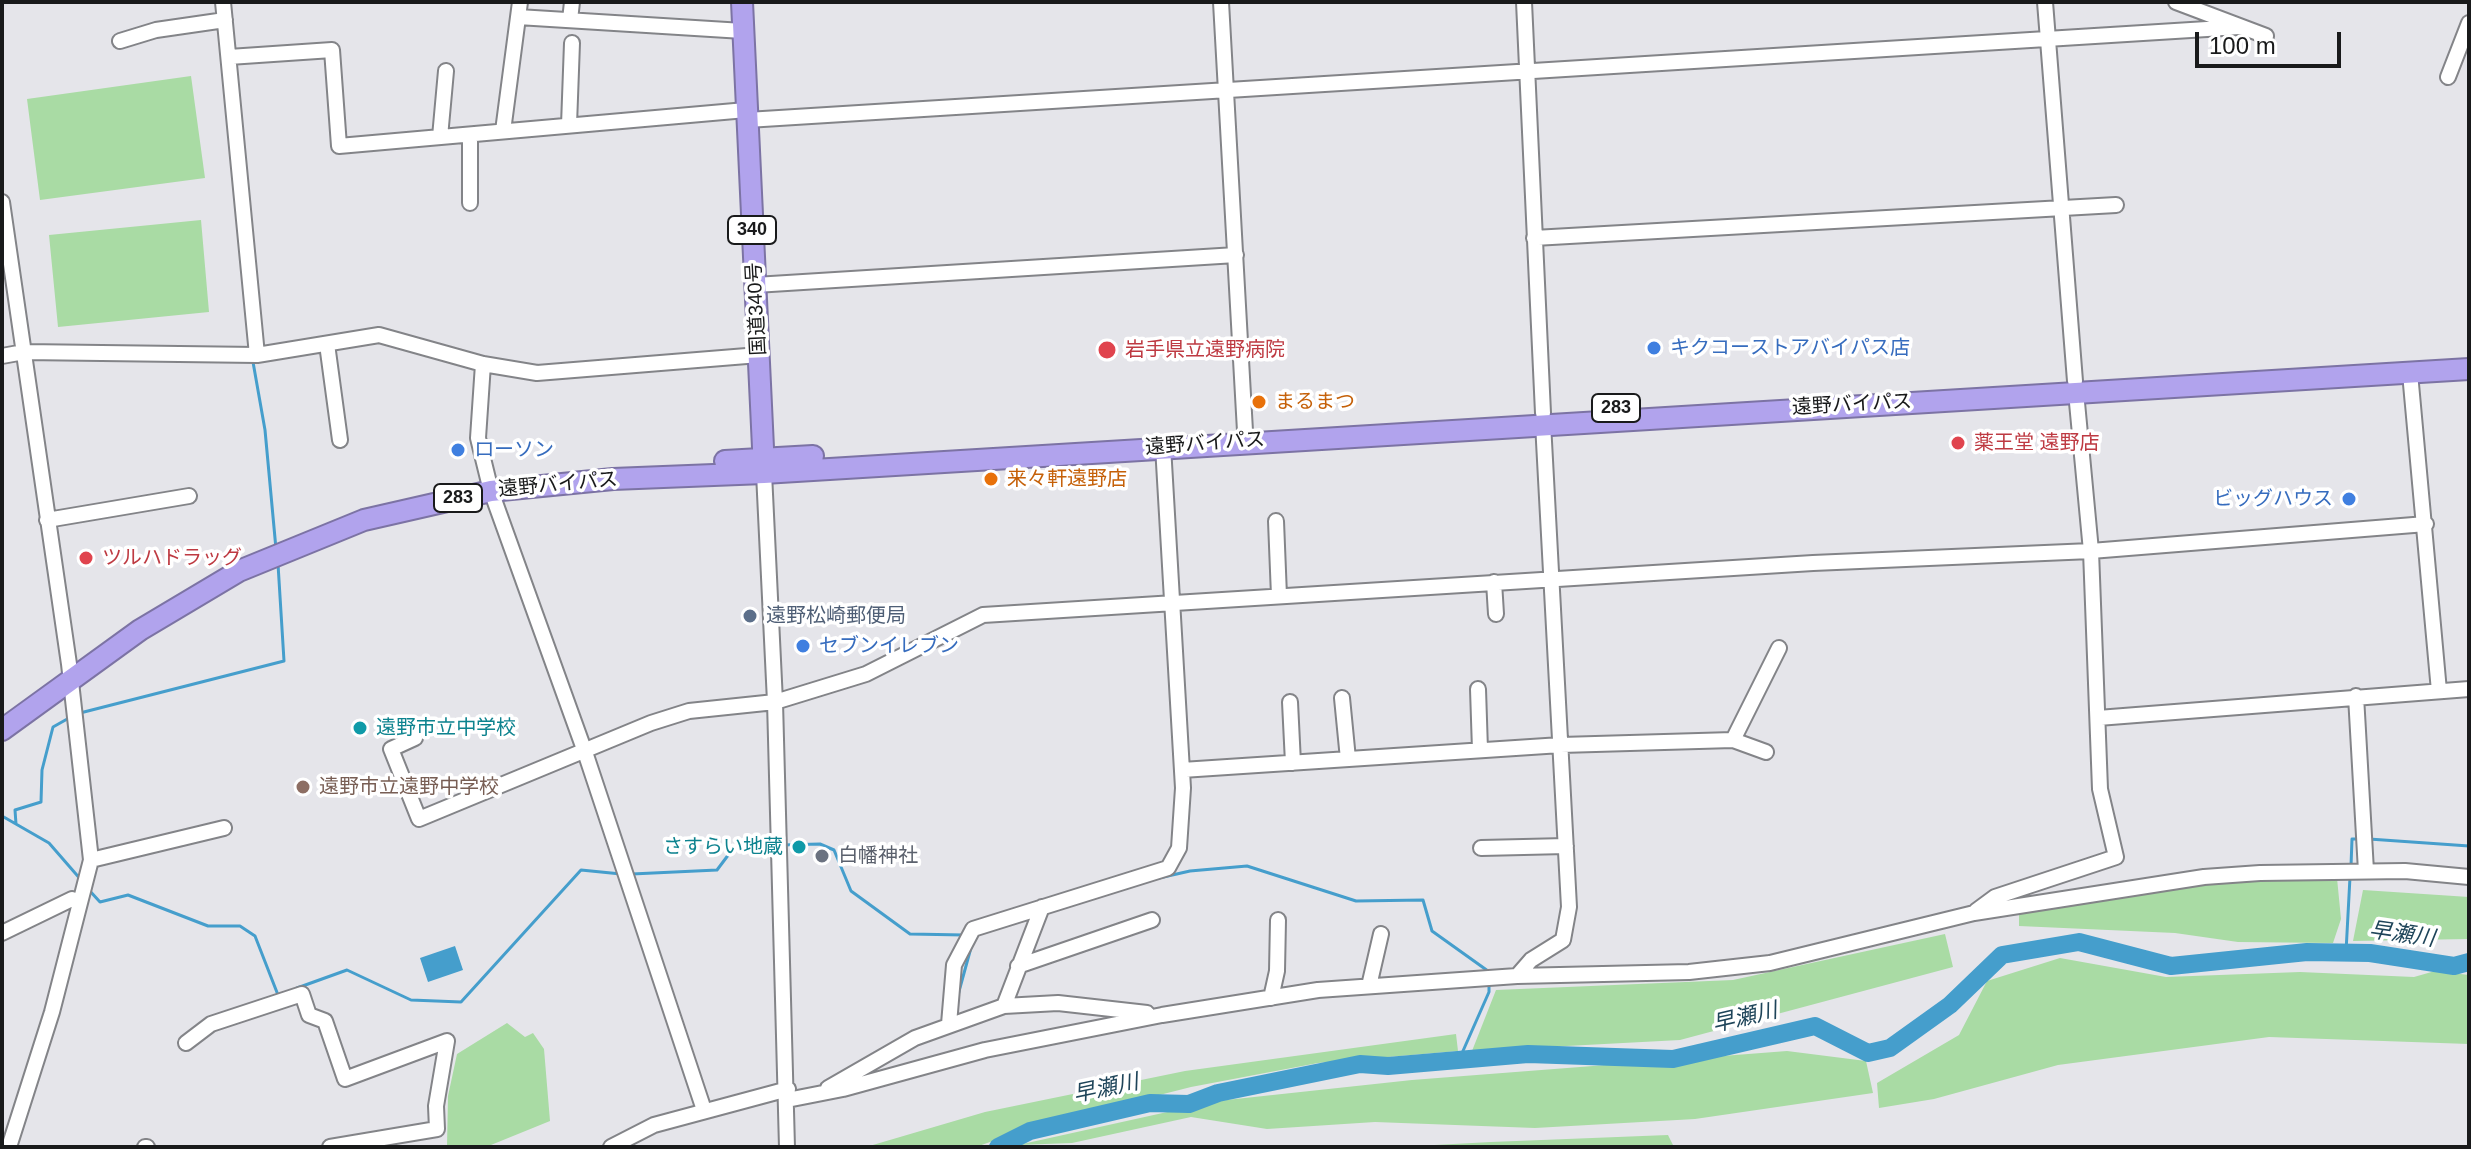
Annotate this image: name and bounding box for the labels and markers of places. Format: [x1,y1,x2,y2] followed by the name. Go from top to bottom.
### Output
[1670,336,1910,360] place label: キクコーストアバイパス店
[1125,338,1285,362] place label: 岩手県立遠野病院
[1096,339,1118,361] marker: 岩手県立遠野病院
[1645,339,1663,357] marker: キクコーストアバイパス店
[1275,390,1355,414] place label: まるまつ
[1250,393,1268,411] marker: まるまつ
[1974,431,2100,455] place label: 薬王堂 遠野店
[1949,434,1967,452] marker: 薬王堂 遠野店
[474,438,554,462] place label: ローソン
[449,441,467,459] marker: ローソン
[1007,467,1127,491] place label: 来々軒遠野店
[982,470,1000,488] marker: 来々軒遠野店
[2213,487,2333,511] place label: ビッグハウス
[2340,490,2358,508] marker: ビッグハウス
[102,546,242,570] place label: ツルハドラッグ
[77,549,95,567] marker: ツルハドラッグ
[766,604,906,628] place label: 遠野松崎郵便局
[741,607,759,625] marker: 遠野松崎郵便局
[819,634,959,658] place label: セブンイレブン
[794,637,812,655] marker: セブンイレブン
[376,716,516,740] place label: 遠野市立中学校
[351,719,369,737] marker: 遠野市立中学校
[319,775,499,799] place label: 遠野市立遠野中学校
[294,778,312,796] marker: 遠野市立遠野中学校
[663,835,783,859] place label: さすらい地蔵
[790,838,808,856] marker: さすらい地蔵
[838,844,918,868] place label: 白幡神社
[813,847,831,865] marker: 白幡神社

